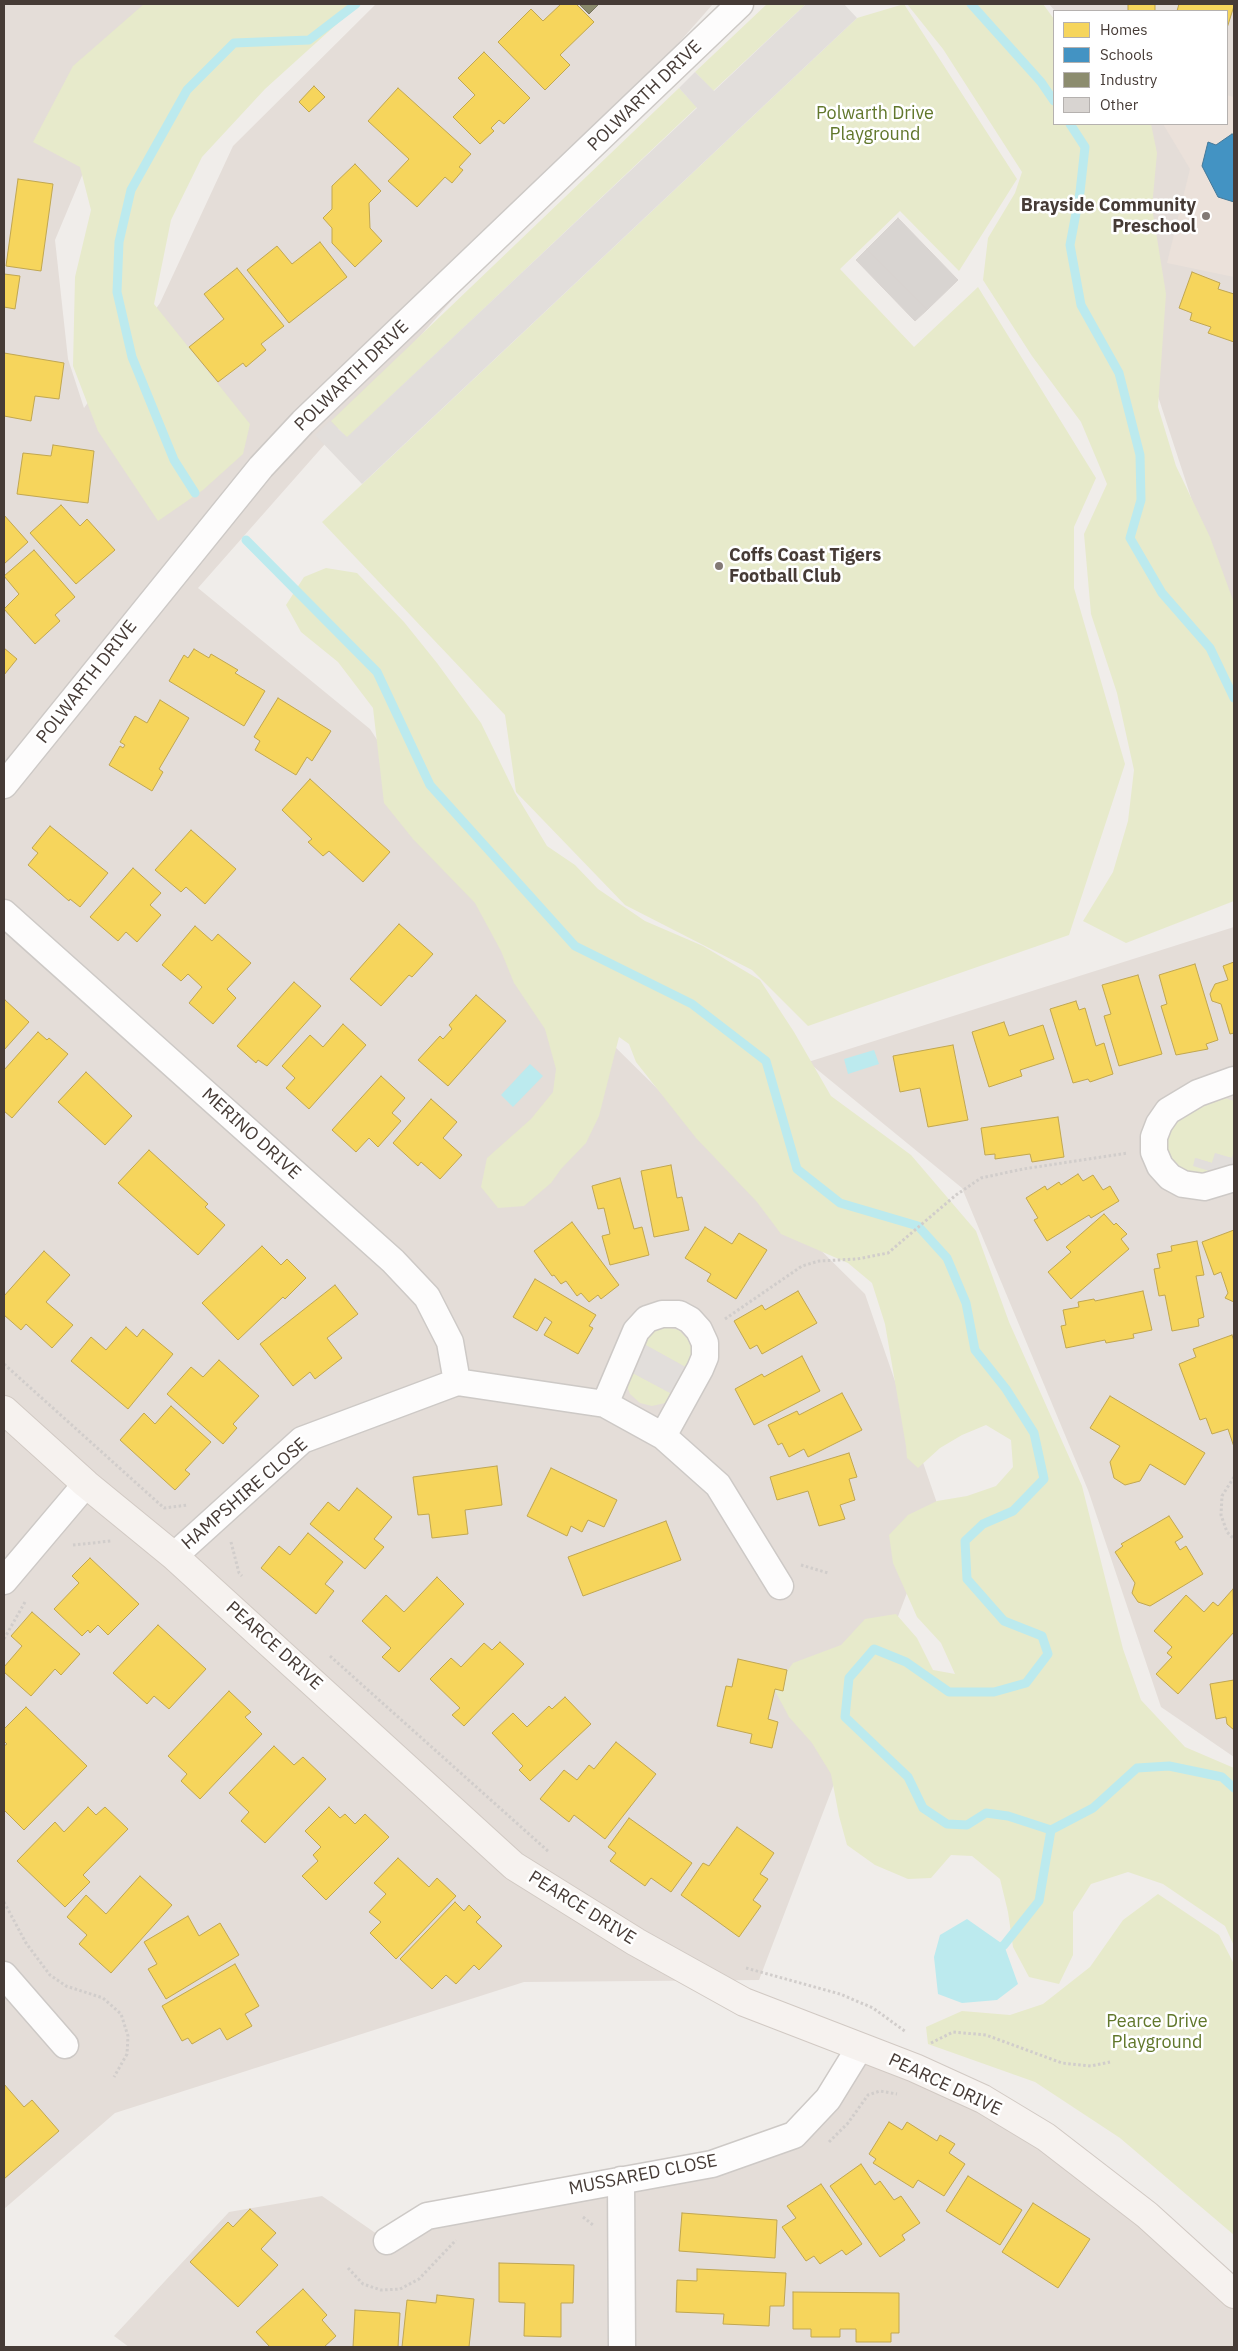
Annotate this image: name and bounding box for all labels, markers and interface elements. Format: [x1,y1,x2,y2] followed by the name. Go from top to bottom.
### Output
[1053,10,1228,125] legend
[1100,20,1148,39] text: Homes
[583,36,707,156] street label: POLWARTH DRIVE
[1100,45,1153,64] text: Schools
[1100,70,1157,89] text: Industry
[1100,95,1138,114] text: Other
[816,103,934,146] park label: Polwarth Drive Playground
[1021,195,1196,238] place label: Brayside Community Preschool
[1200,210,1212,222] marker: Brayside Community Preschool
[290,316,414,436] street label: POLWARTH DRIVE
[729,545,881,588] place label: Coffs Coast Tigers Football Club
[713,560,725,572] marker: Coffs Coast Tigers Football Club
[32,616,142,748] street label: POLWARTH DRIVE
[197,1084,305,1184] street label: MERINO DRIVE
[178,1433,312,1555] street label: HAMPSHIRE CLOSE
[221,1597,327,1695] street label: PEARCE DRIVE
[524,1866,640,1950] street label: PEARCE DRIVE
[1106,2011,1208,2054] park label: Pearce Drive Playground
[885,2049,1005,2121] street label: PEARCE DRIVE
[567,2150,719,2200] street label: MUSSARED CLOSE

